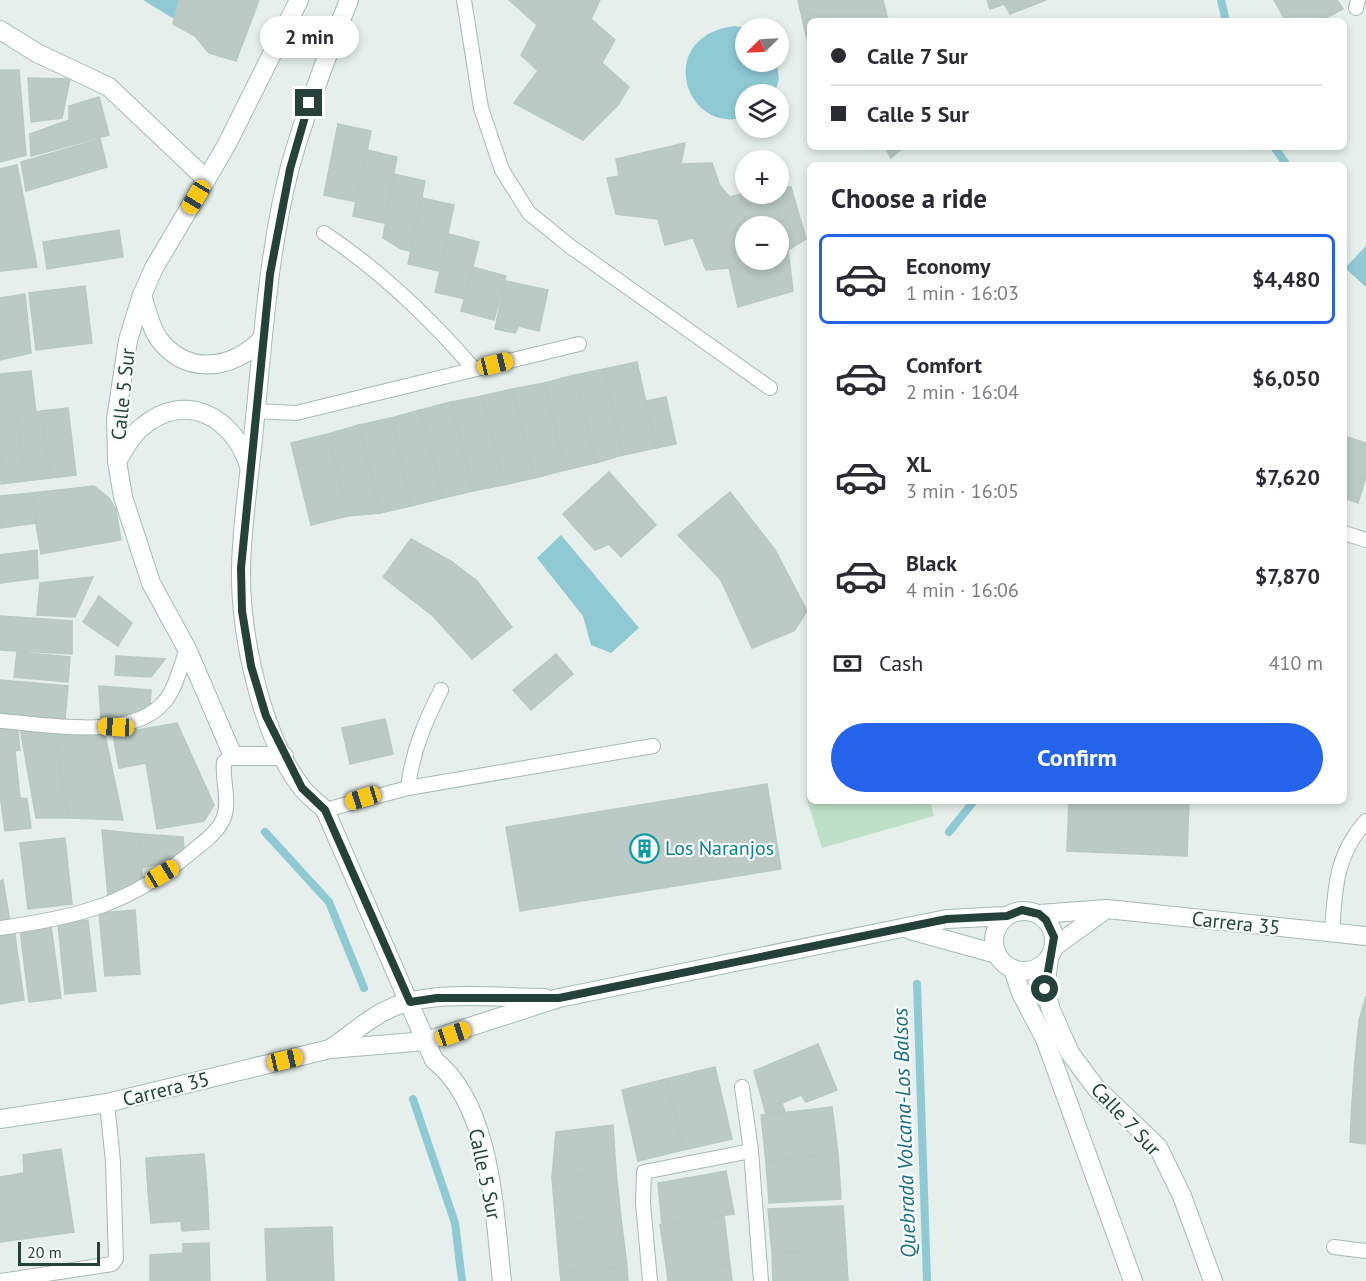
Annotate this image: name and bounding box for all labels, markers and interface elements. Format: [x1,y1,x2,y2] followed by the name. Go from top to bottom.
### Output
[260,16,358,58] callout: 2 min
[735,18,789,72] north arrow
[735,18,789,270] map controls
[285,24,334,50] text: 2 min
[867,42,968,70] text: Calle 7 Sur
[735,84,789,138] button: layers
[295,89,322,116] route end
[867,100,969,128] text: Calle 5 Sur
[735,150,789,204] button: +
[179,177,213,217] car
[831,181,987,215] text: Choose a ride
[735,216,789,270] button: −
[834,252,888,306] icon: car
[906,252,990,280] text: Economy
[1252,265,1320,293] text: $4,480
[906,280,1019,306] text: 1 min · 16:03
[105,346,141,441] street label: Calle 5 Sur
[475,351,515,377] car
[834,351,888,405] icon: car
[906,351,982,379] text: Comfort
[1252,364,1320,392] text: $6,050
[906,379,1019,405] text: 2 min · 16:04
[834,450,888,504] icon: car
[906,450,931,478] text: XL
[1255,463,1320,491] text: $7,620
[906,478,1019,504] text: 3 min · 16:05
[834,549,888,603] icon: car
[906,549,957,577] text: Black
[1255,562,1320,590] text: $7,870
[906,577,1019,603] text: 4 min · 16:06
[831,647,864,680] icon: cash
[879,649,923,677] text: Cash
[1269,650,1323,676] text: 410 m
[98,717,134,737] car
[831,723,1323,792] button: Confirm
[343,784,383,812] car
[628,832,660,864] building icon: Los Naranjos
[665,835,774,861] place label: Los Naranjos
[142,857,182,891] car
[1191,905,1281,941] street label: Carrera 35
[1031,975,1058,1002] route start
[886,1007,922,1259] water label: Quebrada Volcana-Los Balsos
[433,1020,473,1048] car
[265,1047,305,1073] car
[120,1066,212,1112] street label: Carrera 35
[1085,1077,1167,1161] street label: Calle 7 Sur
[463,1126,507,1222] street label: Calle 5 Sur
[18,1239,100,1266] scale bar
[27,1242,62,1262] text: 20 m

